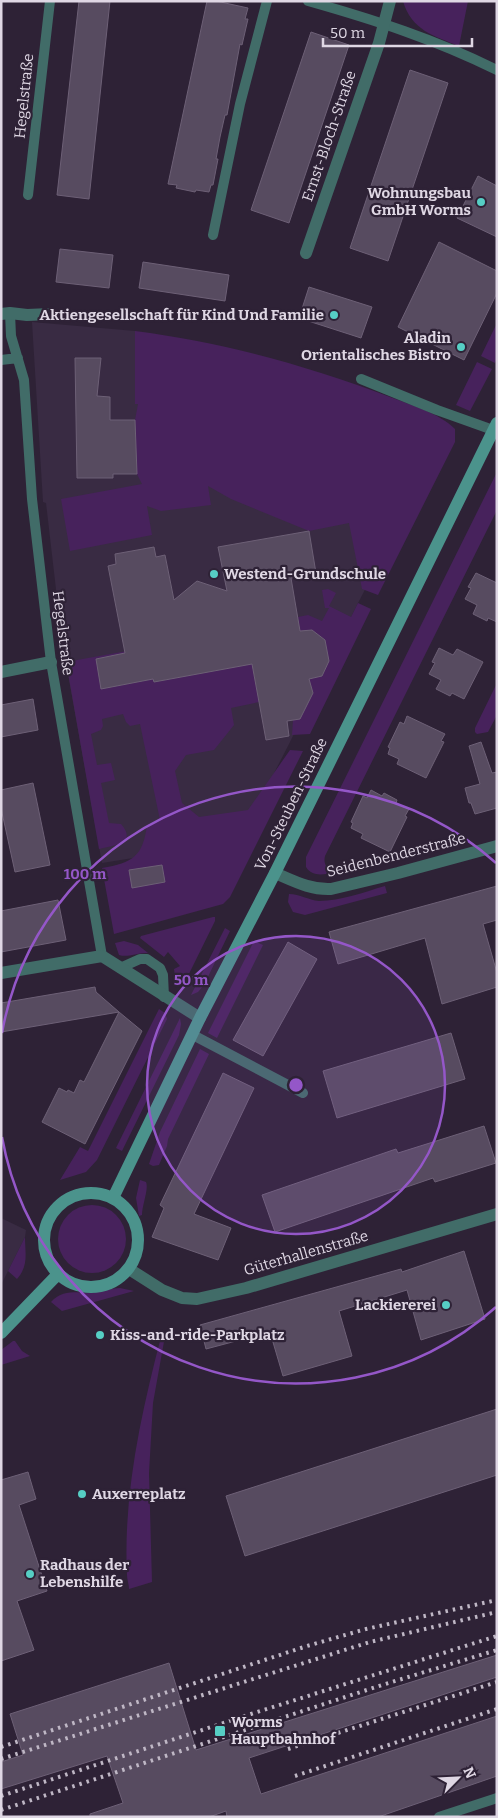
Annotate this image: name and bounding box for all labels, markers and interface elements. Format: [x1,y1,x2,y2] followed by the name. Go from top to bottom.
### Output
[323,15,472,47] scale bar
[330,24,366,42] text: 50 m
[11,53,37,139] street label: Hegelstraße
[298,68,360,204] street label: Ernst-Bloch-Straße
[367,184,472,219] place label: Wohnungsbau GmbH Worms
[475,196,487,208] marker: Wohnungsbau GmbH Worms
[40,306,324,324] place label: Aktiengesellschaft für Kind Und Familie
[328,309,340,321] marker: Aktiengesellschaft für Kind Und Familie
[301,329,451,364] place label: Aladin Orientalisches Bistro
[455,341,467,353] marker: Aladin Orientalisches Bistro
[224,565,386,583] place label: Westend-Grundschule
[208,568,220,580] marker: Westend-Grundschule
[49,590,77,676] street label: Hegelstraße
[251,735,331,873] street label: Von-Steuben-Straße
[325,829,467,881] street label: Seidenbenderstraße
[64,865,107,883] text: 100 m
[174,971,209,989] text: 50 m
[287,1076,305,1094] centre of rings
[242,1227,370,1279] street label: Güterhallenstraße
[355,1296,436,1314] place label: Lackiererei
[440,1299,452,1311] marker: Lackiererei
[110,1326,285,1344] place label: Kiss-and-ride-Parkplatz
[94,1329,106,1341] marker: Kiss-and-ride-Parkplatz
[92,1485,186,1503] place label: Auxerreplatz
[76,1488,88,1500] marker: Auxerreplatz
[40,1556,129,1591] place label: Radhaus der Lebenshilfe
[24,1568,36,1580] marker: Radhaus der Lebenshilfe
[231,1713,337,1748] place label: Worms Hauptbahnhof
[213,1724,227,1738] marker: Worms Hauptbahnhof
[433,1753,483,1803] north arrow
[459,1765,479,1781] text: N

